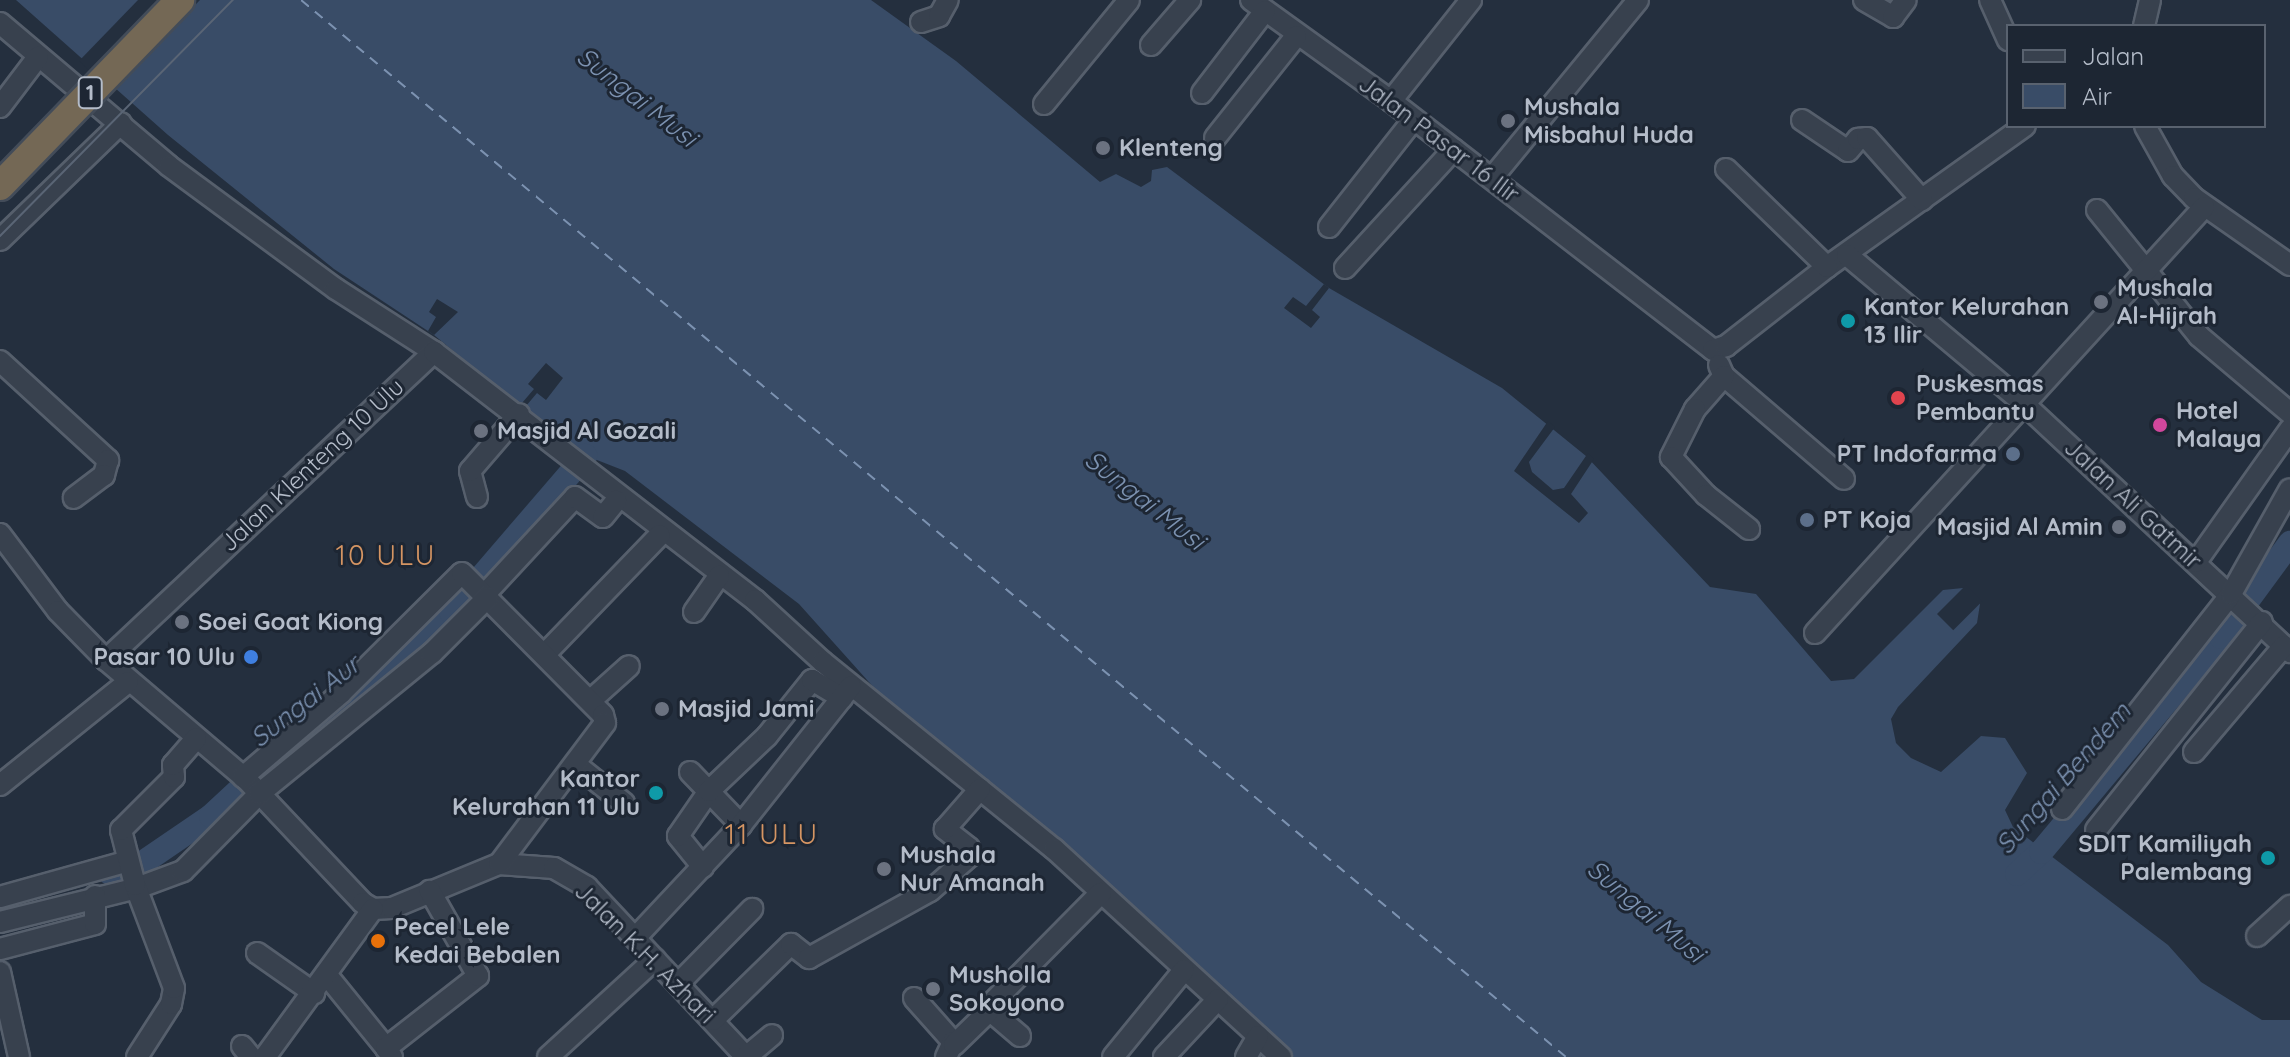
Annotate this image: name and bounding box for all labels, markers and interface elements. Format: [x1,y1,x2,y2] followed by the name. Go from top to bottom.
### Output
[2006,24,2266,128] legend
[571,41,703,153] water label: Sungai Musi
[2082,41,2144,71] text: Jalan
[1353,69,1525,209] street label: Jalan Pasar 16 Ilir
[76,75,104,111] road number: 1
[2082,81,2112,111] text: Air
[1524,93,1694,149] place label: Mushala Misbahul Huda
[1499,112,1517,130] marker: Mushala Misbahul Huda
[1119,134,1223,162] place label: Klenteng
[1094,139,1112,157] marker: Klenteng
[2117,274,2217,330] place label: Mushala Al-Hijrah
[1864,293,2069,349] place label: Kantor Kelurahan 13 Ilir
[2092,293,2110,311] marker: Mushala Al-Hijrah
[1839,312,1857,330] marker: Kantor Kelurahan 13 Ilir
[1916,370,2044,426] place label: Puskesmas Pembantu
[214,372,410,558] street label: Jalan Klenteng 10 Ulu
[1887,387,1909,409] marker: Puskesmas Pembantu
[2176,397,2261,453] place label: Hotel Malaya
[2151,416,2169,434] marker: Hotel Malaya
[497,417,676,445] place label: Masjid Al Gozali
[472,422,490,440] marker: Masjid Al Gozali
[2058,433,2208,575] street label: Jalan Ali Gatmir
[1837,440,1997,468] place label: PT Indofarma
[1079,444,1211,556] water label: Sungai Musi
[2004,445,2022,463] marker: PT Indofarma
[1823,506,1911,534] place label: PT Koja
[1798,511,1816,529] marker: PT Koja
[1937,513,2103,541] place label: Masjid Al Amin
[2110,518,2128,536] marker: Masjid Al Amin
[336,538,436,572] district label: 10 ULU
[198,608,383,636] place label: Soei Goat Kiong
[173,613,191,631] marker: Soei Goat Kiong
[93,643,235,671] place label: Pasar 10 Ulu
[242,648,260,666] marker: Pasar 10 Ulu
[244,649,366,753] water label: Sungai Aur
[678,695,814,723] place label: Masjid Jami
[1989,696,2137,860] water label: Sungai Bendem
[653,700,671,718] marker: Masjid Jami
[452,765,640,821] place label: Kantor Kelurahan 11 Ulu
[647,784,665,802] marker: Kantor Kelurahan 11 Ulu
[725,817,819,851] district label: 11 ULU
[2078,830,2252,886] place label: SDIT Kamiliyah Palembang
[900,841,1045,897] place label: Mushala Nur Amanah
[2259,849,2277,867] marker: SDIT Kamiliyah Palembang
[1581,853,1711,969] water label: Sungai Musi
[875,860,893,878] marker: Mushala Nur Amanah
[569,877,721,1029] street label: Jalan K.H. Azhari
[394,913,561,969] place label: Pecel Lele Kedai Bebalen
[369,932,387,950] marker: Pecel Lele Kedai Bebalen
[949,961,1065,1017] place label: Musholla Sokoyono
[924,980,942,998] marker: Musholla Sokoyono

